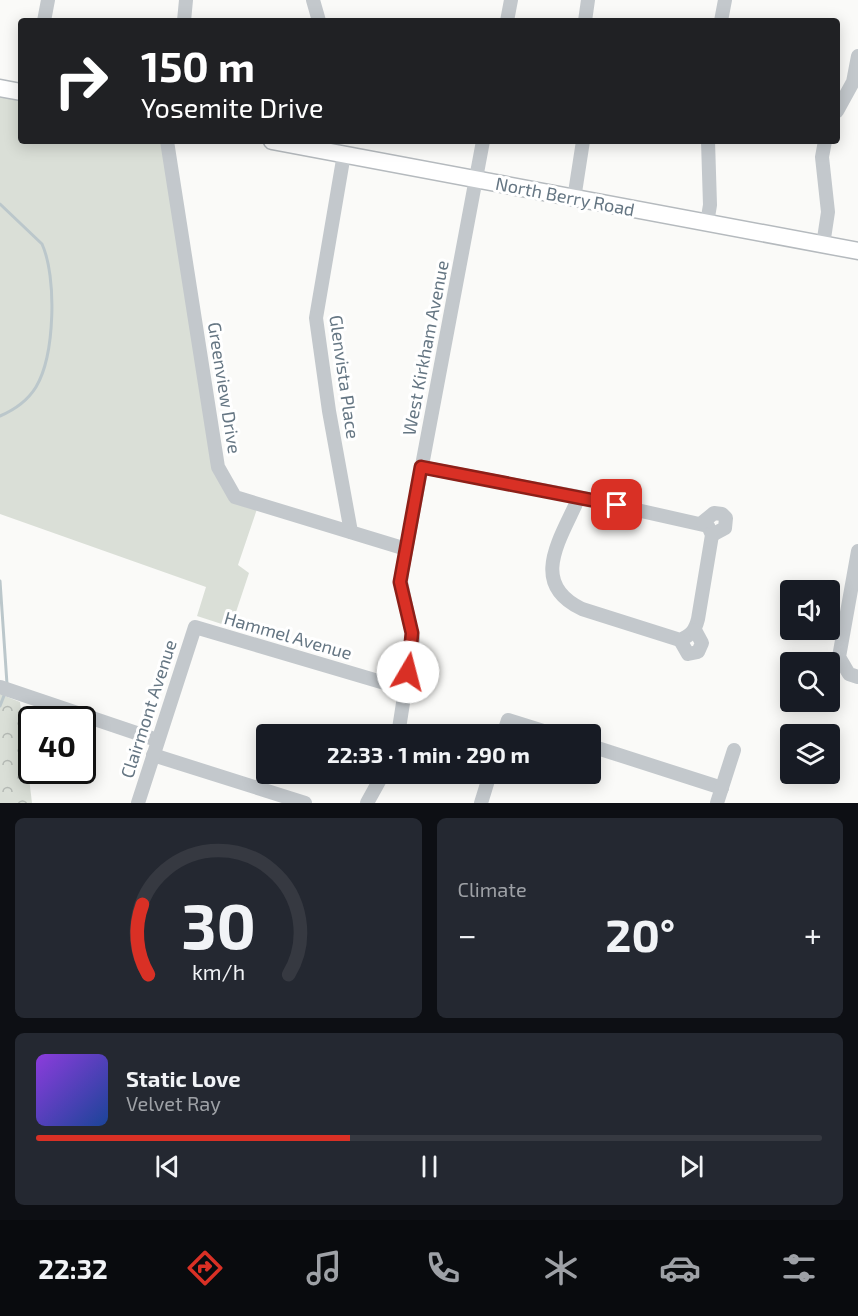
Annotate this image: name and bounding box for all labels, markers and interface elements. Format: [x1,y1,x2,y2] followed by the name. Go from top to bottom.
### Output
[141,40,255,90] text: 150 m
[42,42,120,120] icon: right
[141,91,323,123] text: Yosemite Drive
[494,172,637,220] street label: North Berry Road
[397,258,453,437] street label: West Kirkham Avenue
[325,314,365,440] street label: Glenvista Place
[204,320,246,455] street label: Greenview Drive
[591,479,642,530] pin
[600,488,633,521] icon: arrive
[780,580,840,784] map controls
[780,580,840,640] button: sound
[222,606,355,664] street label: Hammel Avenue
[115,637,181,781] street label: Clairmont Avenue
[376,640,440,704] position arrow
[780,652,840,712] button: search
[18,706,96,784] speed limit sign: 40
[780,724,840,784] button: layers
[327,741,530,767] text: 22:33 · 1 min · 290 m
[458,877,527,901] text: Climate
[181,887,256,962] text: 30
[605,907,675,961] text: 20°
[458,914,477,954] text: −
[804,914,822,954] text: +
[192,959,245,984] text: km/h
[126,1065,241,1091] text: Static Love
[126,1091,221,1115] text: Velvet Ray
[151,1150,184,1183] icon: previous
[413,1150,446,1183] icon: pause
[675,1150,708,1183] icon: next
[184,1247,226,1289] icon: directions
[303,1247,345,1289] icon: music
[422,1247,464,1289] icon: phone
[540,1247,582,1289] icon: climate
[659,1247,701,1289] icon: car
[778,1247,820,1289] icon: filters
[38,1252,108,1284] text: 22:32

